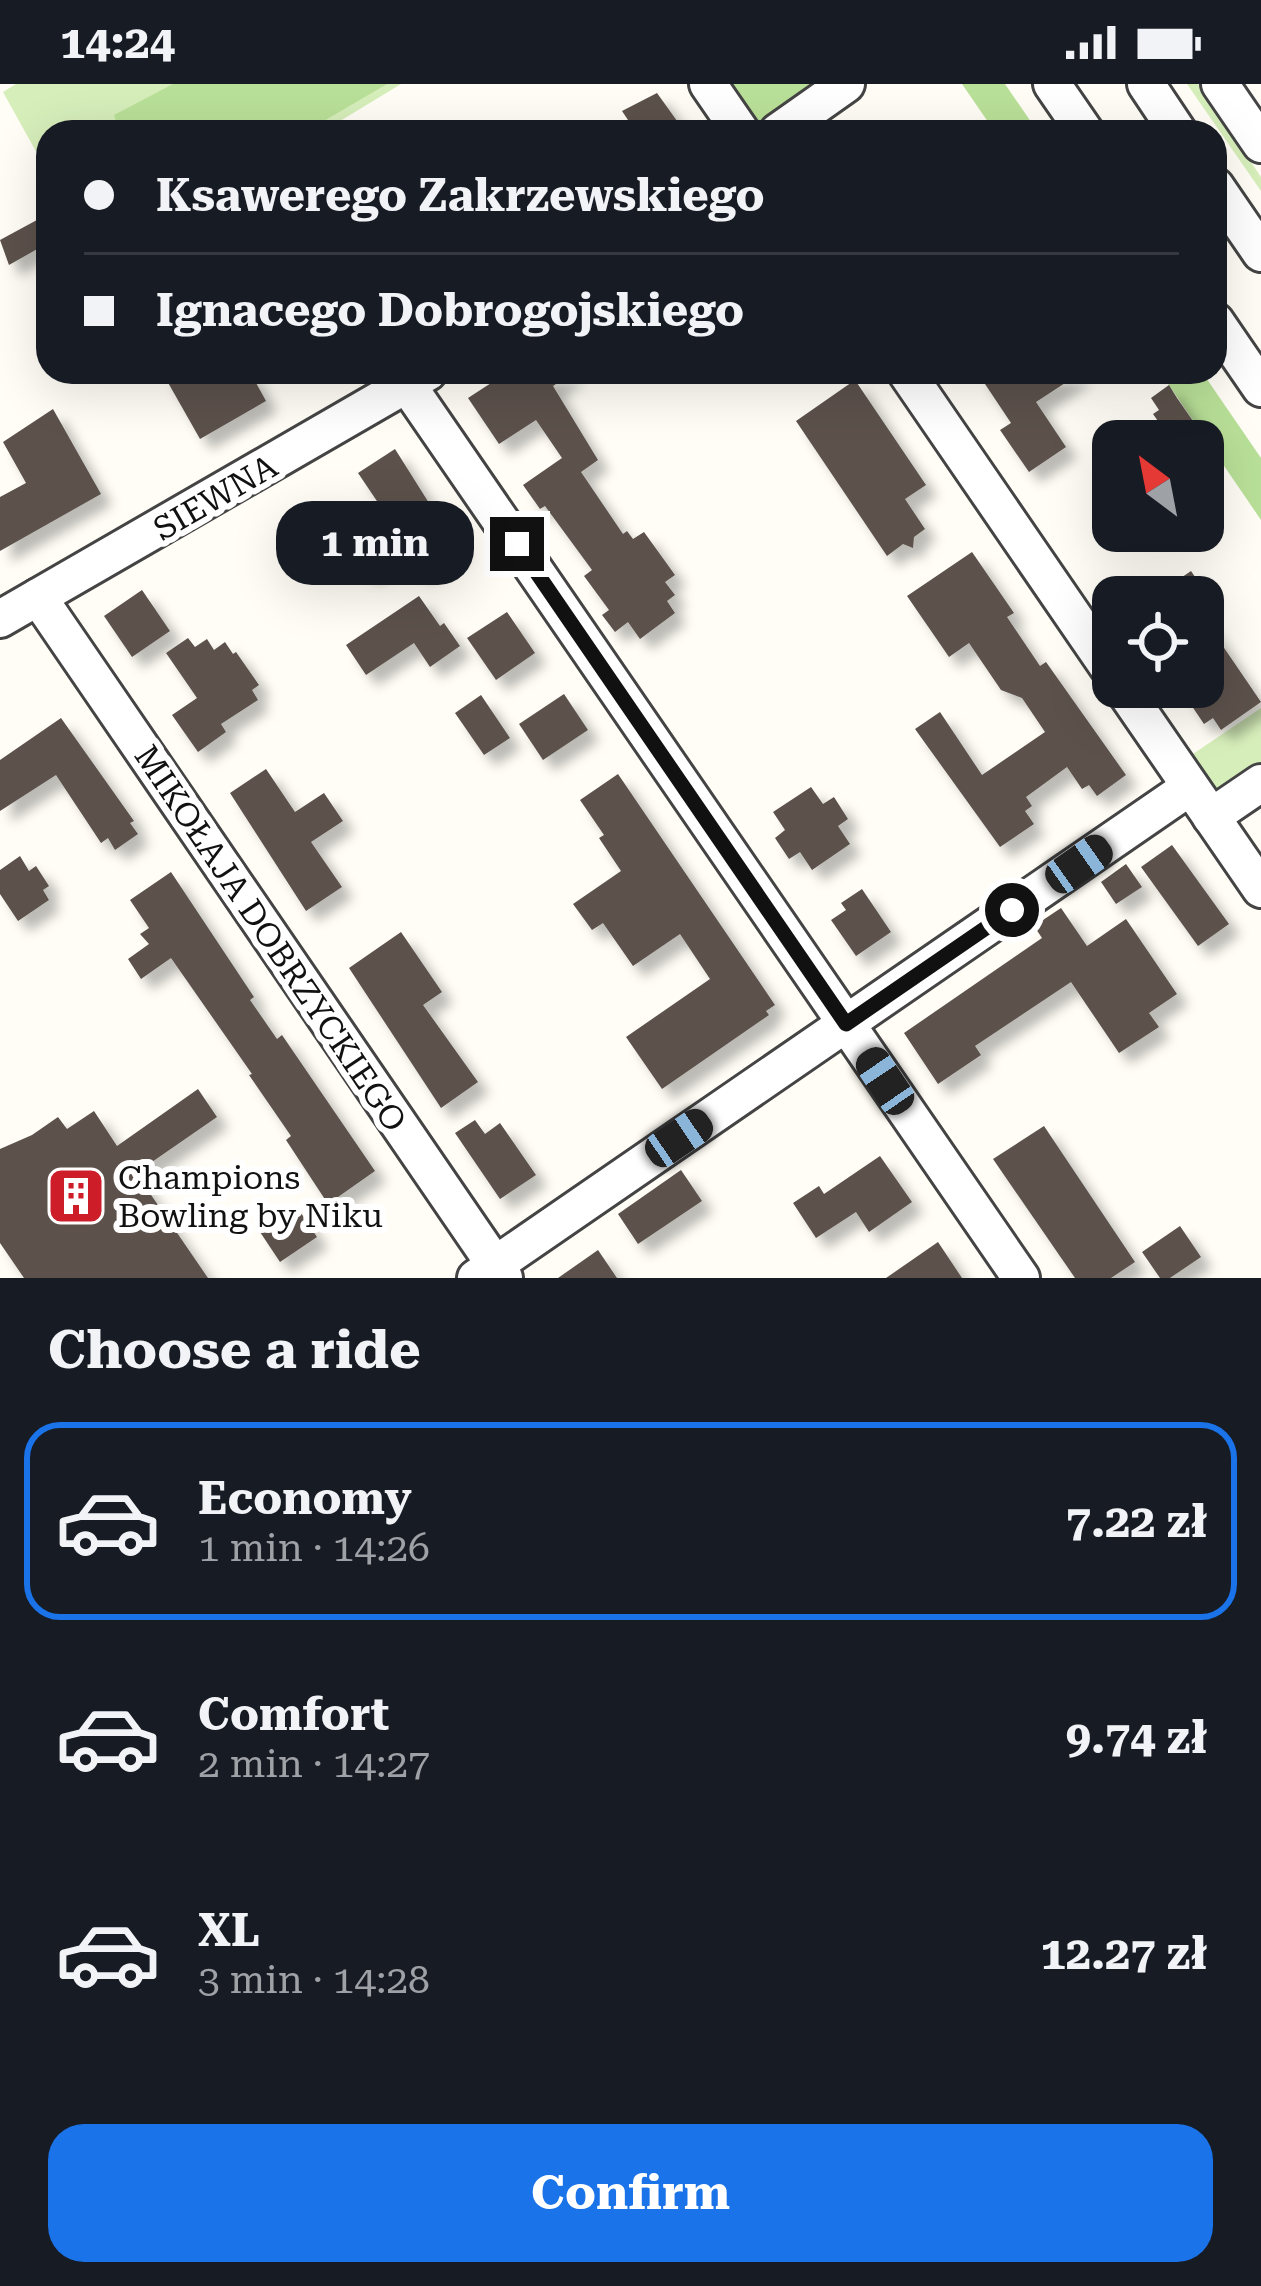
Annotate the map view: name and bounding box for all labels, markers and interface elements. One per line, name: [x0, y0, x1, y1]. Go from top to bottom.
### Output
text: 14:24: [60, 16, 175, 69]
text: Ksawerego Zakrzewskiego: [156, 169, 765, 222]
text: Ignacego Dobrogojskiego: [156, 284, 744, 337]
north arrow: [1092, 420, 1224, 552]
map controls: [1092, 420, 1224, 708]
street label: SIEWNA: [146, 446, 284, 548]
callout: 1 min: [277, 502, 475, 586]
route end: [490, 517, 544, 571]
text: 1 min: [321, 520, 429, 566]
button: locate: [1092, 576, 1224, 708]
street label: MIKOŁAJA DOBRZYCKIEGO: [127, 738, 415, 1139]
car: [1039, 829, 1119, 899]
route start: [985, 883, 1039, 937]
car: [850, 1041, 920, 1121]
car: [639, 1103, 719, 1173]
place label: Champions Bowling by Niku: [118, 1158, 383, 1235]
building icon: Champions Bowling by Niku: [45, 1165, 107, 1227]
text: Choose a ride: [48, 1318, 421, 1381]
icon: car: [54, 1467, 162, 1575]
text: Economy: [198, 1472, 412, 1525]
text: 7.22 zł: [1066, 1495, 1207, 1548]
text: 1 min · 14:26: [198, 1525, 430, 1571]
icon: car: [54, 1683, 162, 1791]
text: Comfort: [198, 1688, 389, 1741]
text: 9.74 zł: [1066, 1711, 1207, 1764]
text: 2 min · 14:27: [198, 1741, 430, 1787]
icon: car: [54, 1899, 162, 2007]
text: XL: [198, 1904, 260, 1957]
text: 12.27 zł: [1041, 1927, 1207, 1980]
text: 3 min · 14:28: [198, 1957, 430, 2003]
button: Confirm: [48, 2124, 1213, 2262]

